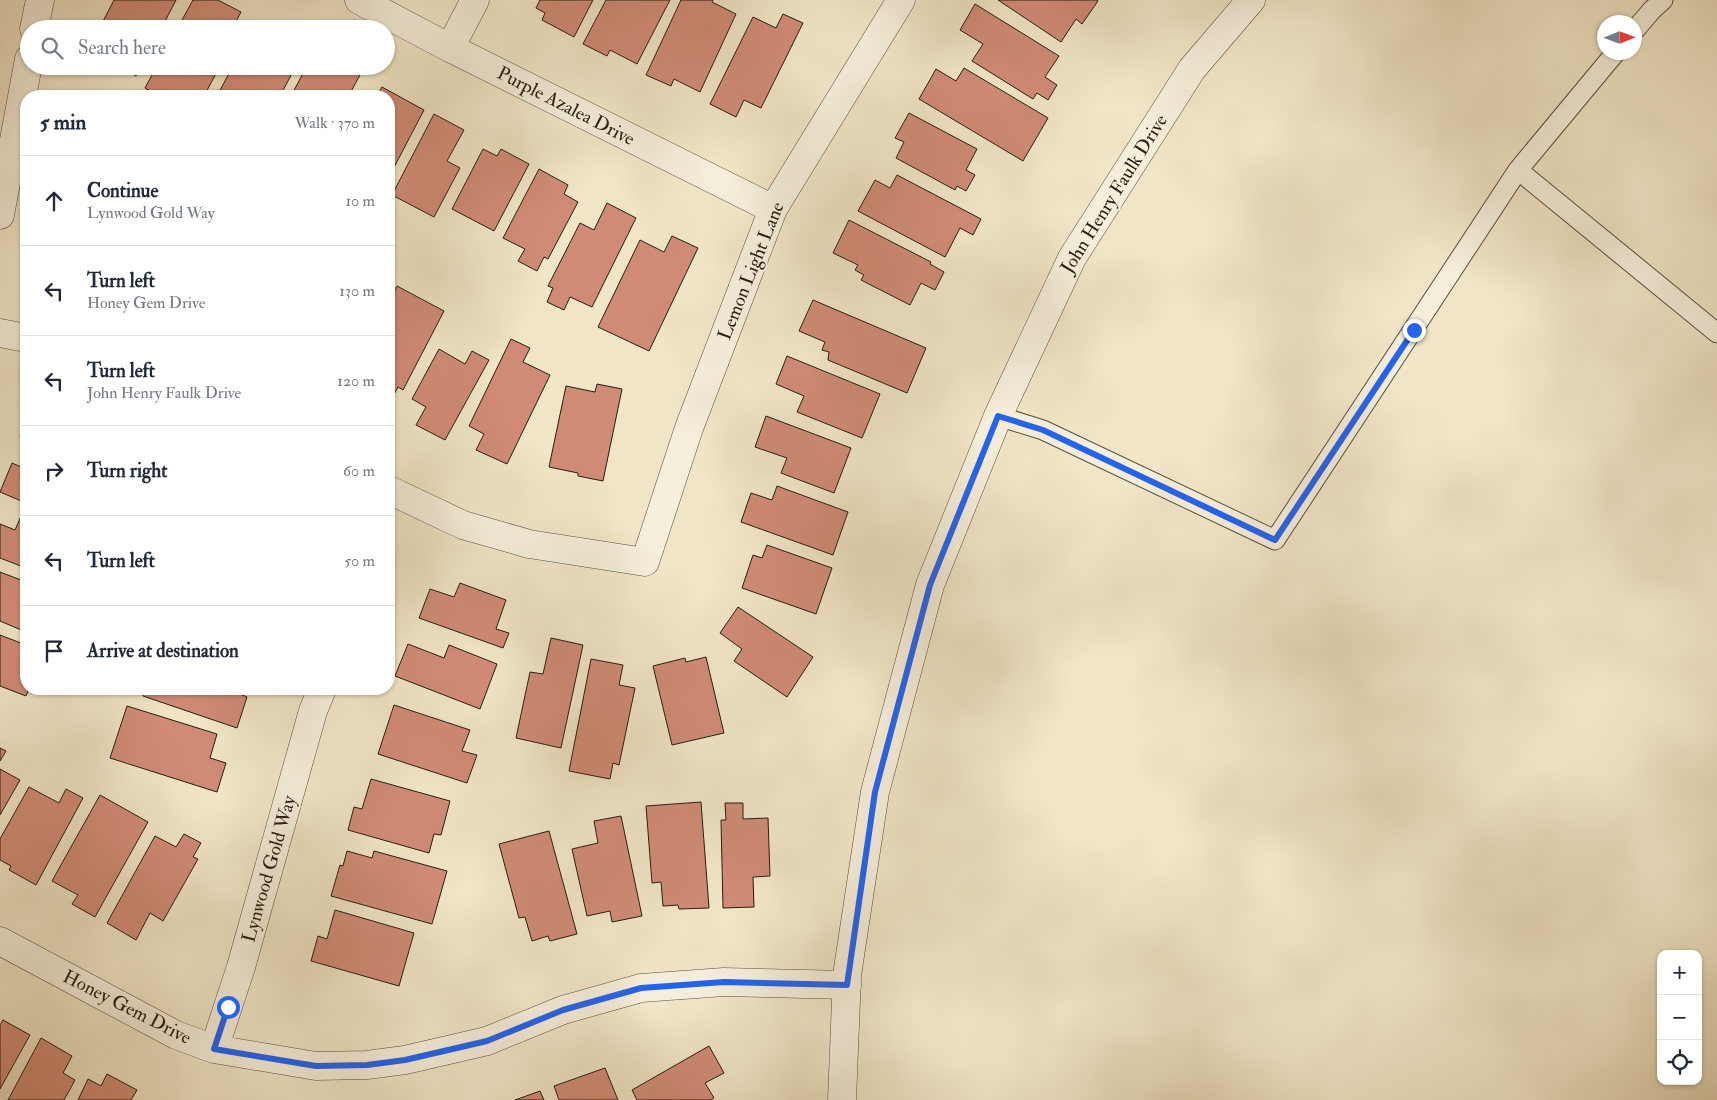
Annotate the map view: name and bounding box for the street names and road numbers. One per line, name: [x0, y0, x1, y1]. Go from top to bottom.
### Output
street label: Purple Azalea Drive: [493, 61, 639, 152]
street label: John Henry Faulk Drive: [1055, 110, 1173, 279]
street label: Lemon Light Lane: [712, 198, 790, 344]
street label: Lynwood Gold Way: [237, 792, 302, 945]
street label: Honey Gem Drive: [59, 964, 195, 1050]

